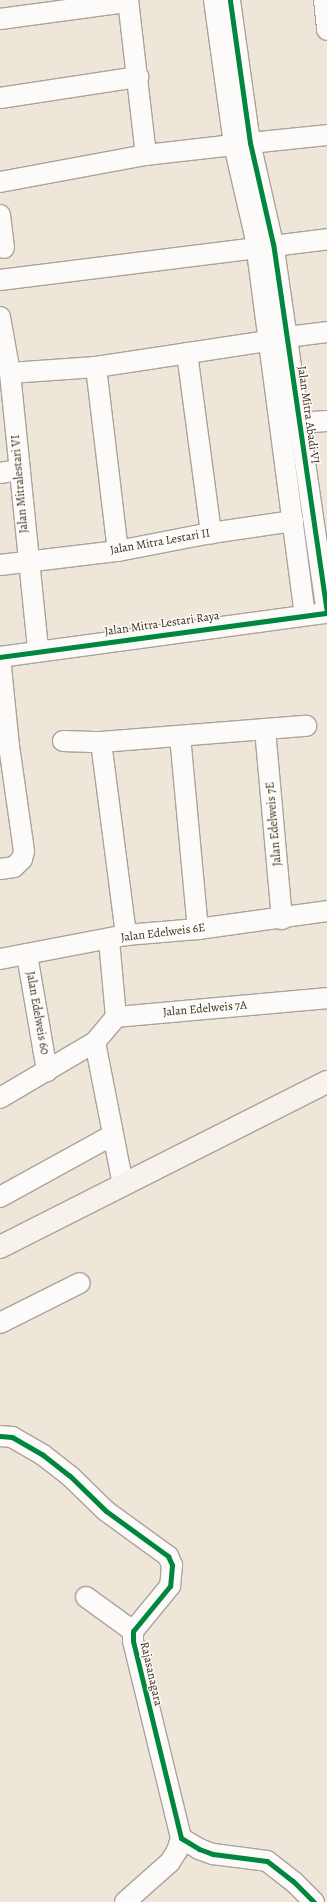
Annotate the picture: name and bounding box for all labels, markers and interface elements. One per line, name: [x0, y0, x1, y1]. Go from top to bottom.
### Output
street label: Jalan Mitra Abadi VI: [294, 365, 322, 465]
street label: Jalan Mitralestari VI: [9, 434, 31, 534]
street label: Jalan Mitra Lestari II: [109, 526, 211, 558]
street label: Jalan Mitra Lestari Raya: [104, 609, 220, 639]
street label: Jalan Edelweis 7E: [263, 781, 285, 867]
street label: Jalan Edelweis 6E: [120, 921, 206, 945]
street label: Jalan Edelweis 60: [23, 970, 51, 1056]
street label: Jalan Edelweis 7A: [162, 998, 248, 1020]
street label: Rajasanagara: [137, 1641, 165, 1707]

